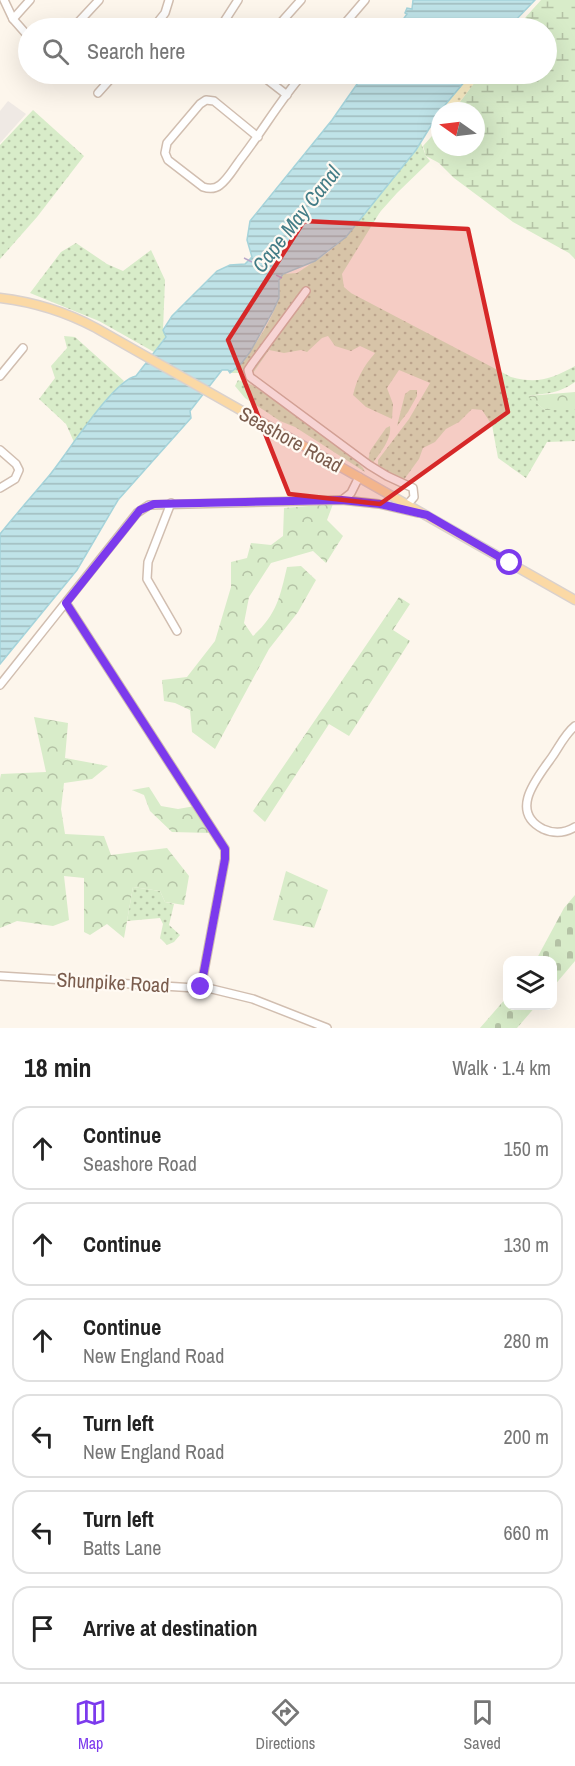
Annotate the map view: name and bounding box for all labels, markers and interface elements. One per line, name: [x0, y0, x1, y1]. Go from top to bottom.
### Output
search box: [18, 18, 557, 84]
icon: search: [39, 35, 72, 68]
text: Search here: [87, 36, 185, 66]
north arrow: [431, 102, 485, 156]
water label: Cape May Canal: [245, 159, 348, 278]
street label: Seashore Road: [235, 400, 347, 478]
route start: [496, 549, 522, 575]
map controls: [503, 956, 557, 1010]
button: layers: [503, 956, 557, 1010]
street label: Shunpike Road: [56, 966, 170, 998]
route end: [187, 973, 213, 999]
text: 18 min: [24, 1050, 92, 1085]
text: Walk · 1.4 km: [452, 1054, 551, 1081]
text: Continue: [83, 1120, 161, 1150]
icon: ahead: [26, 1132, 59, 1165]
text: 150 m: [503, 1135, 549, 1162]
text: Seashore Road: [83, 1150, 197, 1177]
icon: ahead: [26, 1228, 59, 1261]
text: Continue: [83, 1229, 161, 1259]
text: 130 m: [503, 1231, 549, 1258]
text: Continue: [83, 1312, 161, 1342]
icon: ahead: [26, 1324, 59, 1357]
text: 280 m: [503, 1327, 549, 1354]
text: New England Road: [83, 1342, 224, 1369]
text: Turn left: [83, 1408, 154, 1438]
icon: left: [26, 1420, 59, 1453]
text: 200 m: [503, 1423, 549, 1450]
text: New England Road: [83, 1438, 224, 1465]
text: Turn left: [83, 1504, 154, 1534]
icon: left: [26, 1516, 59, 1549]
text: 660 m: [503, 1519, 549, 1546]
text: Batts Lane: [83, 1534, 161, 1561]
icon: arrive: [26, 1612, 59, 1645]
text: Arrive at destination: [83, 1613, 257, 1643]
tab: Map: [74, 1696, 107, 1754]
tab: Directions: [255, 1696, 315, 1754]
tab: Saved: [464, 1696, 501, 1754]

